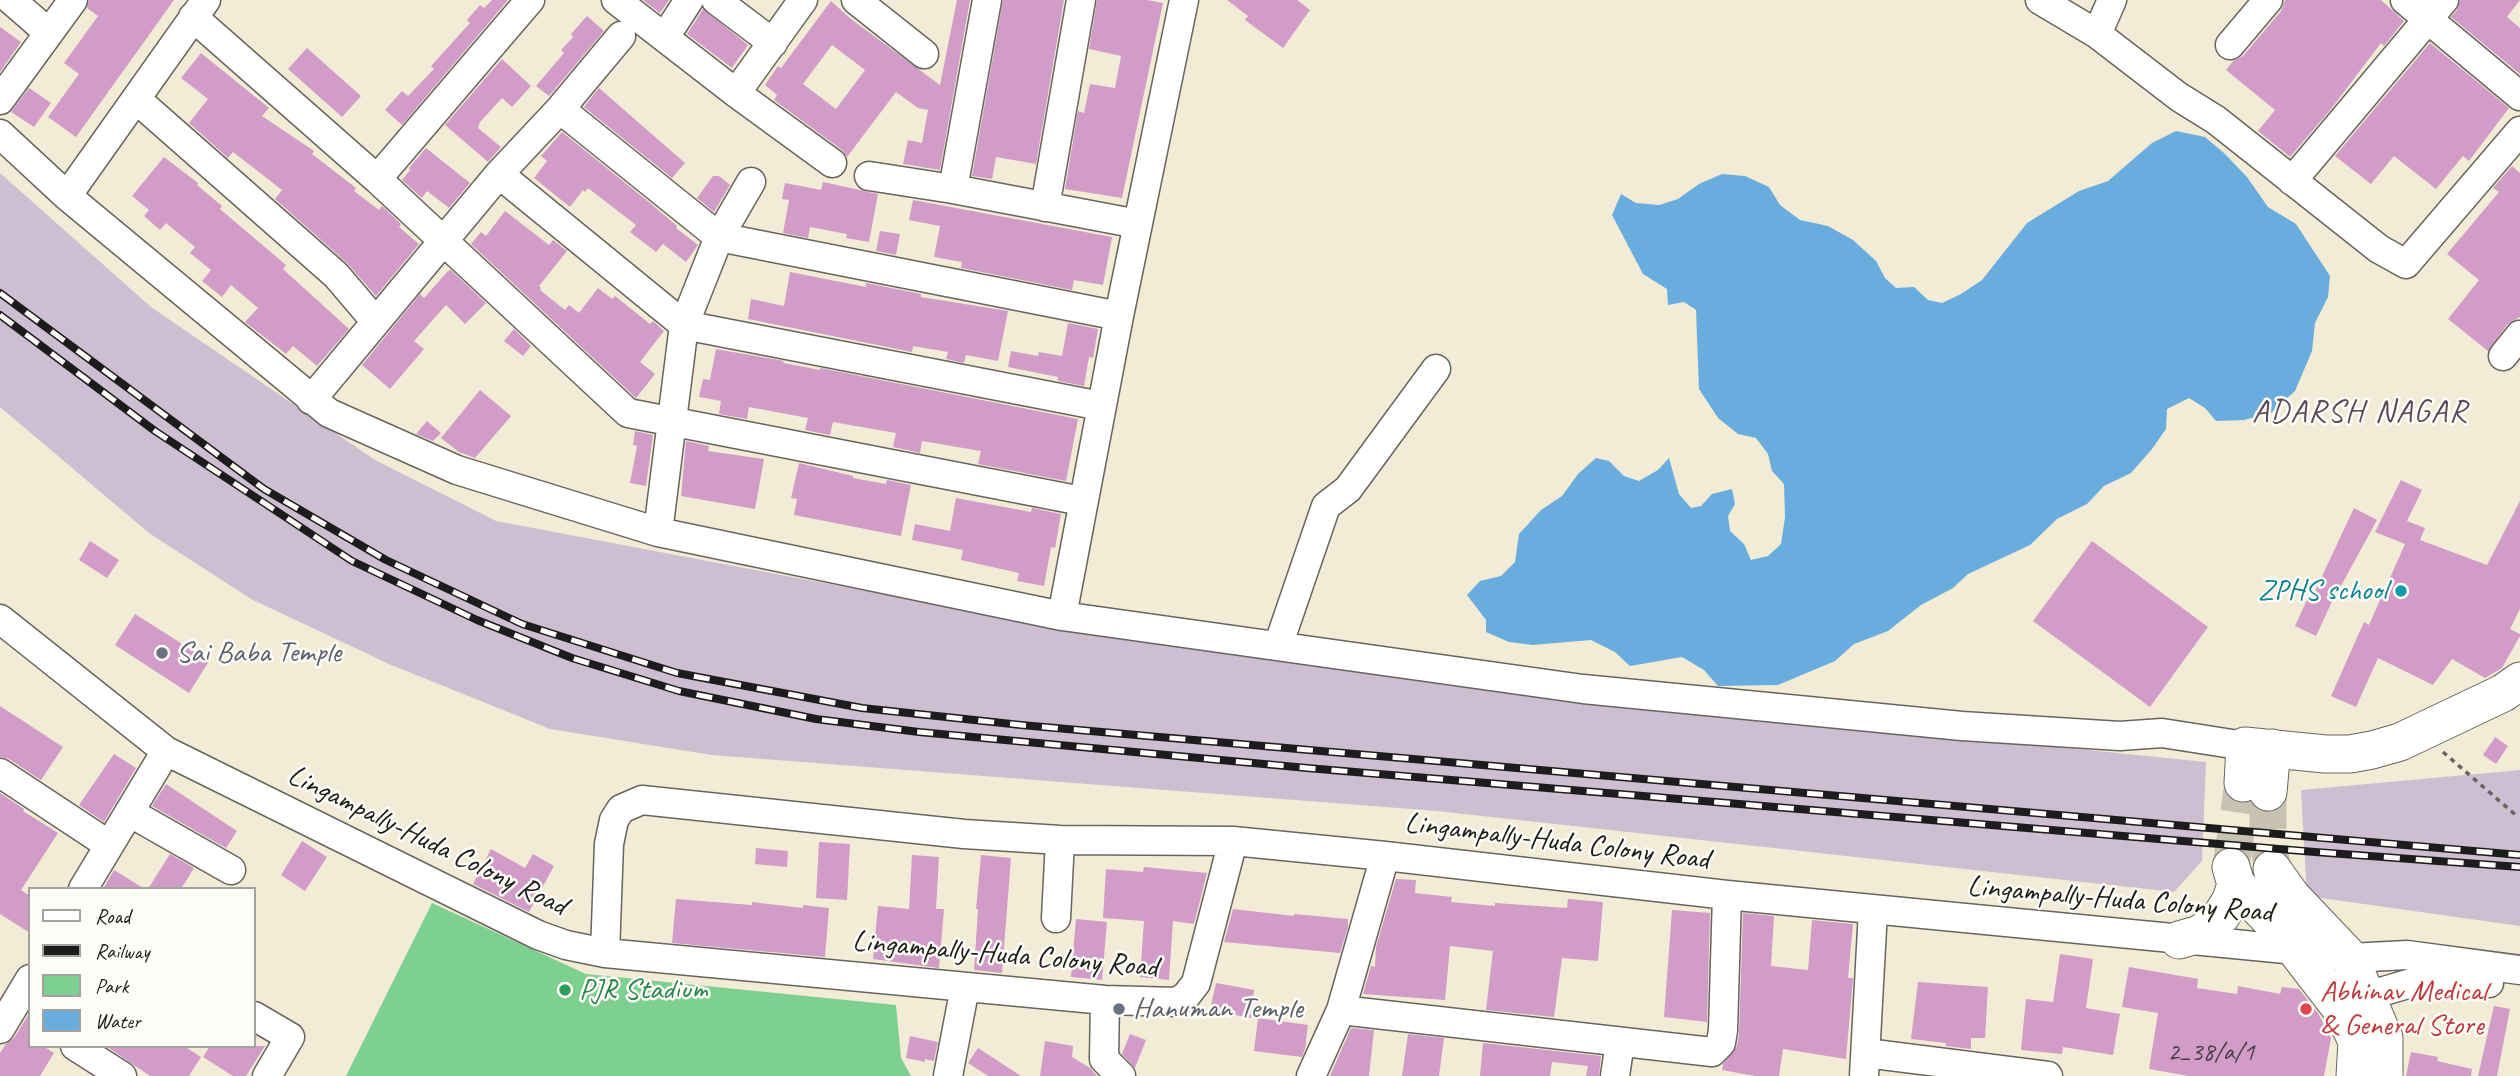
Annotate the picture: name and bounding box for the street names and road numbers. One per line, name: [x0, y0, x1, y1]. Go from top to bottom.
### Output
street label: Lingampally-Huda Colony Road: [282, 758, 572, 924]
street label: Lingampally-Huda Colony Road: [1403, 805, 1711, 879]
street label: Lingampally-Huda Colony Road: [1966, 869, 2274, 931]
street label: Lingampally-Huda Colony Road: [851, 924, 1159, 986]

